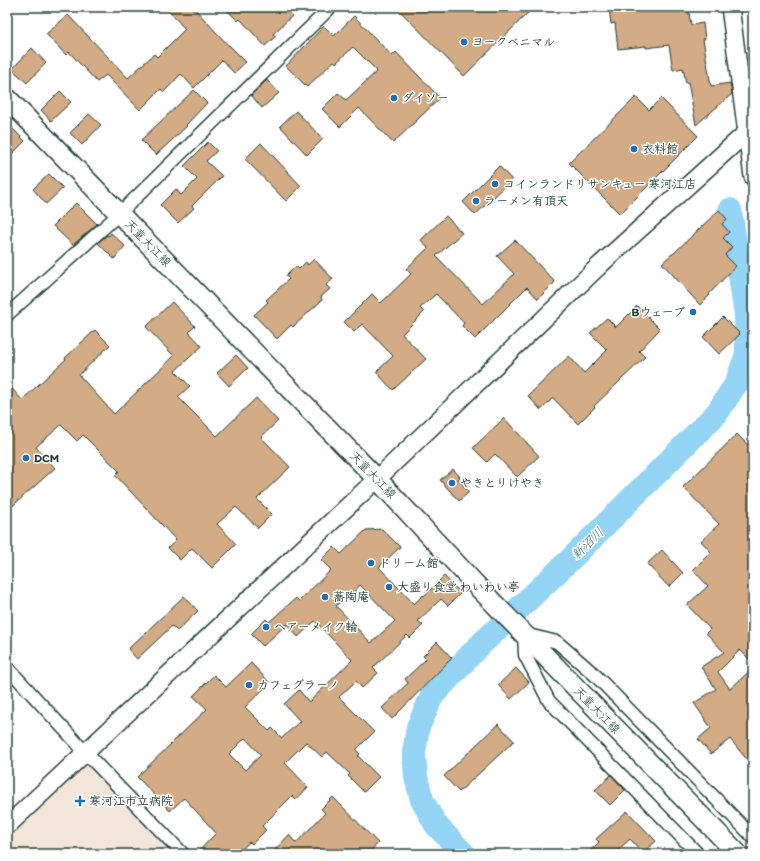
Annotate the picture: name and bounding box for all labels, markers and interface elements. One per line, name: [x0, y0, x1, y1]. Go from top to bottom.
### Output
place label: ヨークベニマル: [472, 35, 555, 49]
marker: ヨークベニマル: [459, 37, 469, 47]
place label: ダイソー: [402, 91, 449, 105]
marker: ダイソー: [389, 93, 399, 103]
place label: 衣料館: [642, 142, 678, 156]
marker: 衣料館: [629, 144, 639, 154]
place label: コインランドリサンキュー 寒河江店: [503, 177, 696, 191]
marker: コインランドリサンキュー 寒河江店: [490, 179, 500, 189]
place label: ラーメン有頂天: [484, 194, 568, 208]
marker: ラーメン有頂天: [471, 196, 481, 206]
street label: 天童大江線: [122, 217, 174, 269]
place label: Bウェーブ: [631, 305, 685, 319]
marker: Bウェーブ: [688, 307, 698, 317]
street label: 天童大江線: [347, 449, 399, 501]
place label: DCM: [34, 451, 59, 465]
marker: DCM: [21, 453, 31, 463]
place label: やきとりけやき: [460, 476, 544, 490]
marker: やきとりけやき: [447, 478, 457, 488]
water label: 新沼川: [568, 524, 606, 562]
place label: ドリーム館: [379, 556, 439, 570]
marker: ドリーム館: [366, 558, 376, 568]
place label: 大盛り食堂 わいわい亭: [397, 580, 520, 594]
marker: 大盛り食堂 わいわい亭: [384, 582, 394, 592]
place label: 蕎陶庵: [333, 590, 369, 604]
marker: 蕎陶庵: [320, 592, 330, 602]
place label: ヘアーメイク輪: [274, 620, 357, 634]
marker: ヘアーメイク輪: [261, 622, 271, 632]
place label: カフェグラーノ: [257, 678, 339, 692]
marker: カフェグラーノ: [244, 680, 254, 690]
street label: 天童大江線: [571, 684, 623, 736]
place label: 寒河江市立病院: [89, 794, 173, 808]
marker: 寒河江市立病院: [74, 795, 86, 807]

